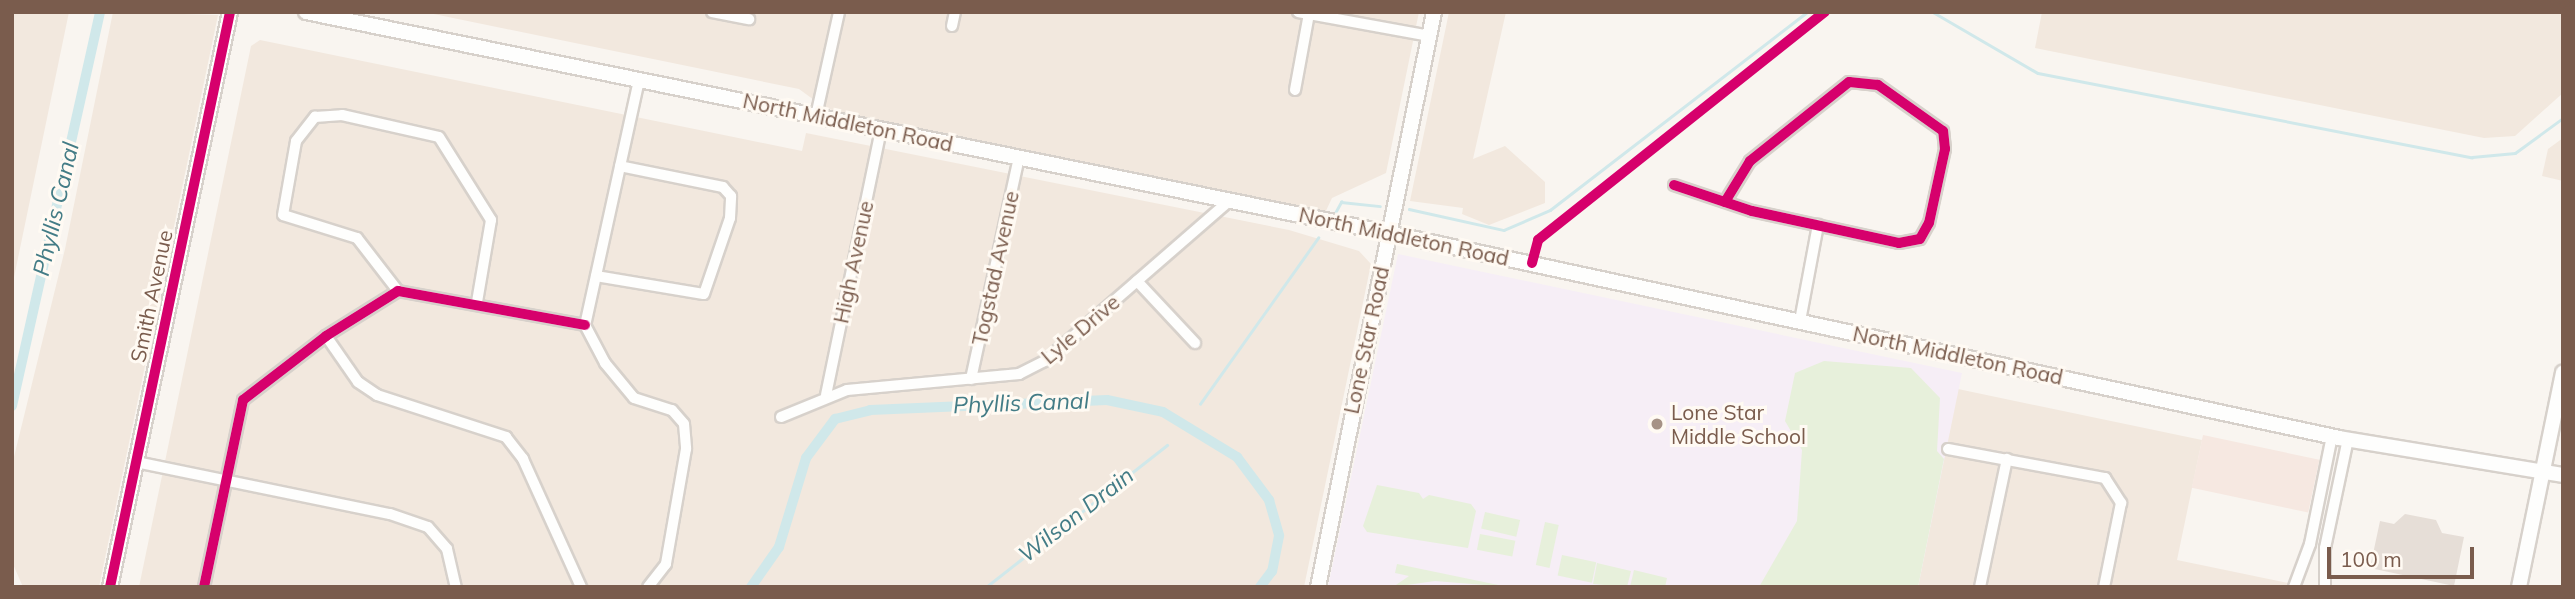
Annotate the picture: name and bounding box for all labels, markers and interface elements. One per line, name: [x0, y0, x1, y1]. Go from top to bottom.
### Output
street label: North Middleton Road: [741, 87, 955, 157]
water label: Phyllis Canal: [27, 139, 85, 279]
street label: Togstad Avenue: [966, 188, 1024, 348]
street label: High Avenue: [828, 198, 878, 326]
street label: North Middleton Road: [1297, 201, 1511, 271]
street label: Smith Avenue: [125, 227, 177, 365]
street label: Lone Star Road: [1338, 264, 1394, 416]
street label: Lyle Drive: [1036, 289, 1124, 369]
street label: North Middleton Road: [1851, 320, 2065, 390]
water label: Phyllis Canal: [952, 387, 1090, 419]
place label: Lone Star Middle School: [1671, 399, 1806, 449]
marker: Lone Star Middle School: [1649, 416, 1665, 432]
water label: Wilson Drain: [1013, 461, 1139, 569]
scale bar: [2330, 532, 2477, 576]
text: 100 m: [2340, 546, 2402, 572]

